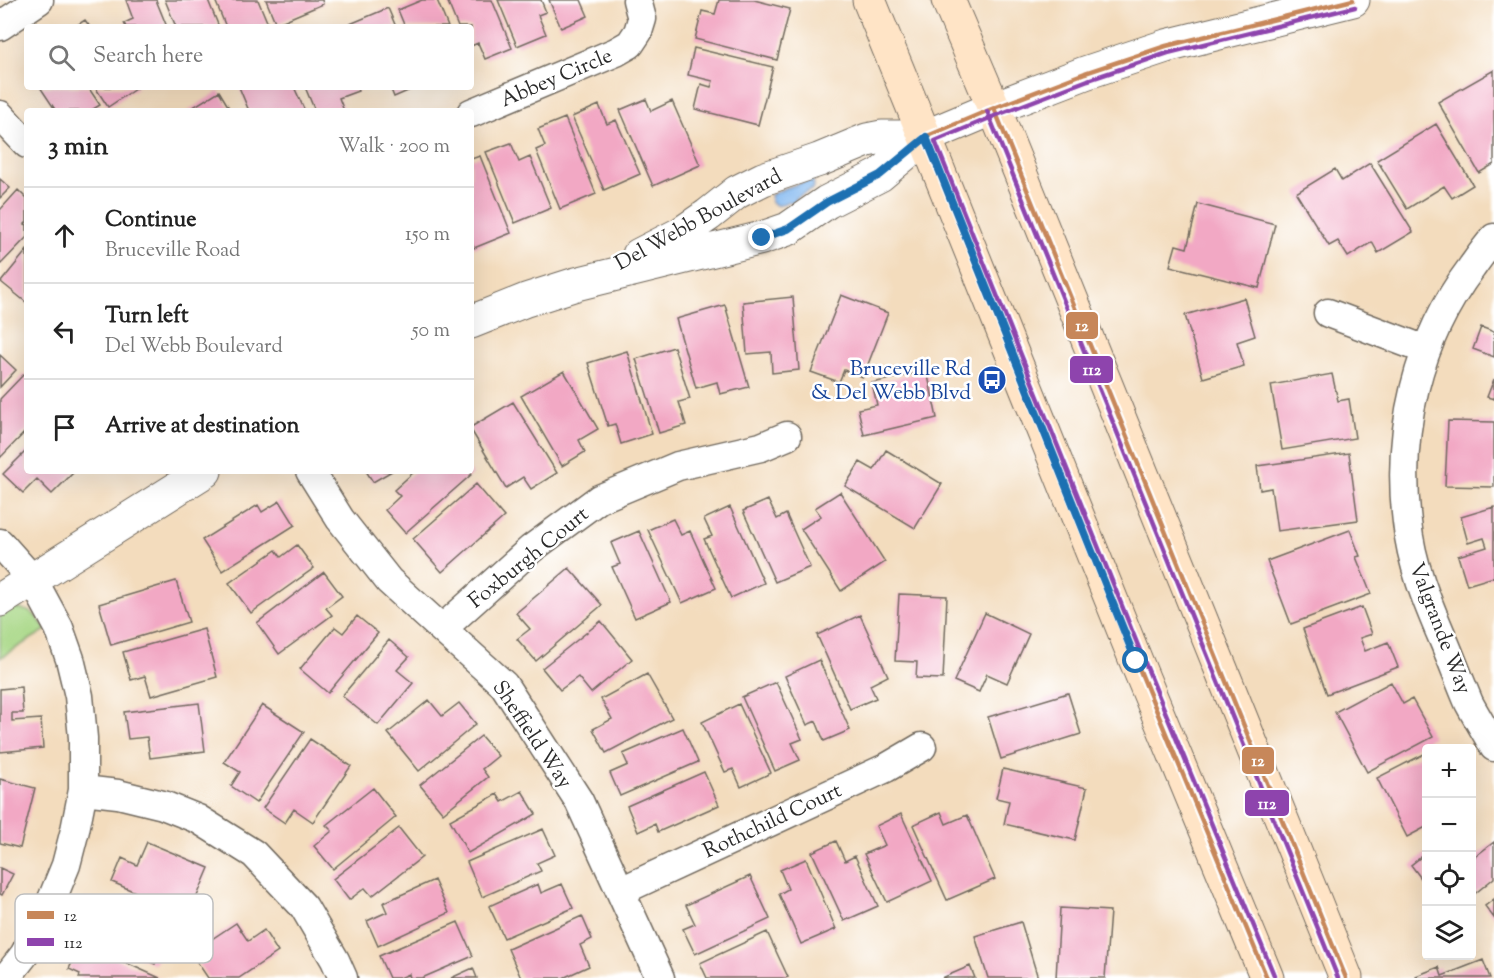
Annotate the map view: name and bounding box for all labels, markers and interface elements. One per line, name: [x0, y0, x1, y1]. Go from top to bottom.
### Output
search box: [24, 24, 474, 90]
icon: search: [45, 41, 78, 74]
text: Search here: [93, 41, 203, 73]
street label: Abbey Circle: [496, 42, 618, 116]
text: 3 min: [48, 129, 108, 166]
text: Walk · 200 m: [338, 133, 450, 162]
street label: Del Webb Boulevard: [610, 162, 788, 279]
text: Continue: [105, 205, 196, 237]
icon: ahead: [48, 219, 81, 252]
text: 150 m: [405, 221, 450, 250]
route end: [748, 224, 774, 250]
text: Bruceville Road: [105, 237, 240, 266]
text: Turn left: [105, 301, 188, 333]
line badge: 12: [1065, 311, 1099, 340]
icon: left: [48, 315, 81, 348]
text: 12: [1076, 316, 1089, 339]
text: 50 m: [412, 317, 450, 346]
text: Del Webb Boulevard: [105, 333, 283, 362]
place label: Bruceville Rd & Del Webb Blvd: [811, 355, 971, 409]
line badge: 112: [1069, 355, 1114, 384]
text: 112: [1083, 360, 1102, 383]
bus stop icon: Bruceville Rd & Del Webb Blvd: [976, 364, 1008, 396]
icon: arrive: [48, 411, 81, 444]
text: Arrive at destination: [105, 411, 300, 443]
street label: Foxburgh Court: [463, 501, 596, 617]
street label: Valgrande Way: [1400, 559, 1478, 699]
route start: [1122, 647, 1148, 673]
street label: Sheffield Way: [484, 675, 579, 796]
map controls: [1422, 744, 1476, 960]
button: +: [1422, 744, 1476, 798]
line badge: 12: [1241, 746, 1275, 775]
text: 12: [1252, 751, 1265, 774]
street label: Rothchild Court: [699, 777, 847, 867]
line badge: 112: [1244, 789, 1290, 817]
text: 112: [1258, 794, 1277, 817]
button: −: [1422, 798, 1476, 852]
button: locate: [1422, 852, 1476, 906]
legend: [15, 894, 213, 963]
text: 12: [64, 906, 77, 929]
button: layers: [1422, 906, 1476, 960]
text: 112: [64, 933, 83, 956]

